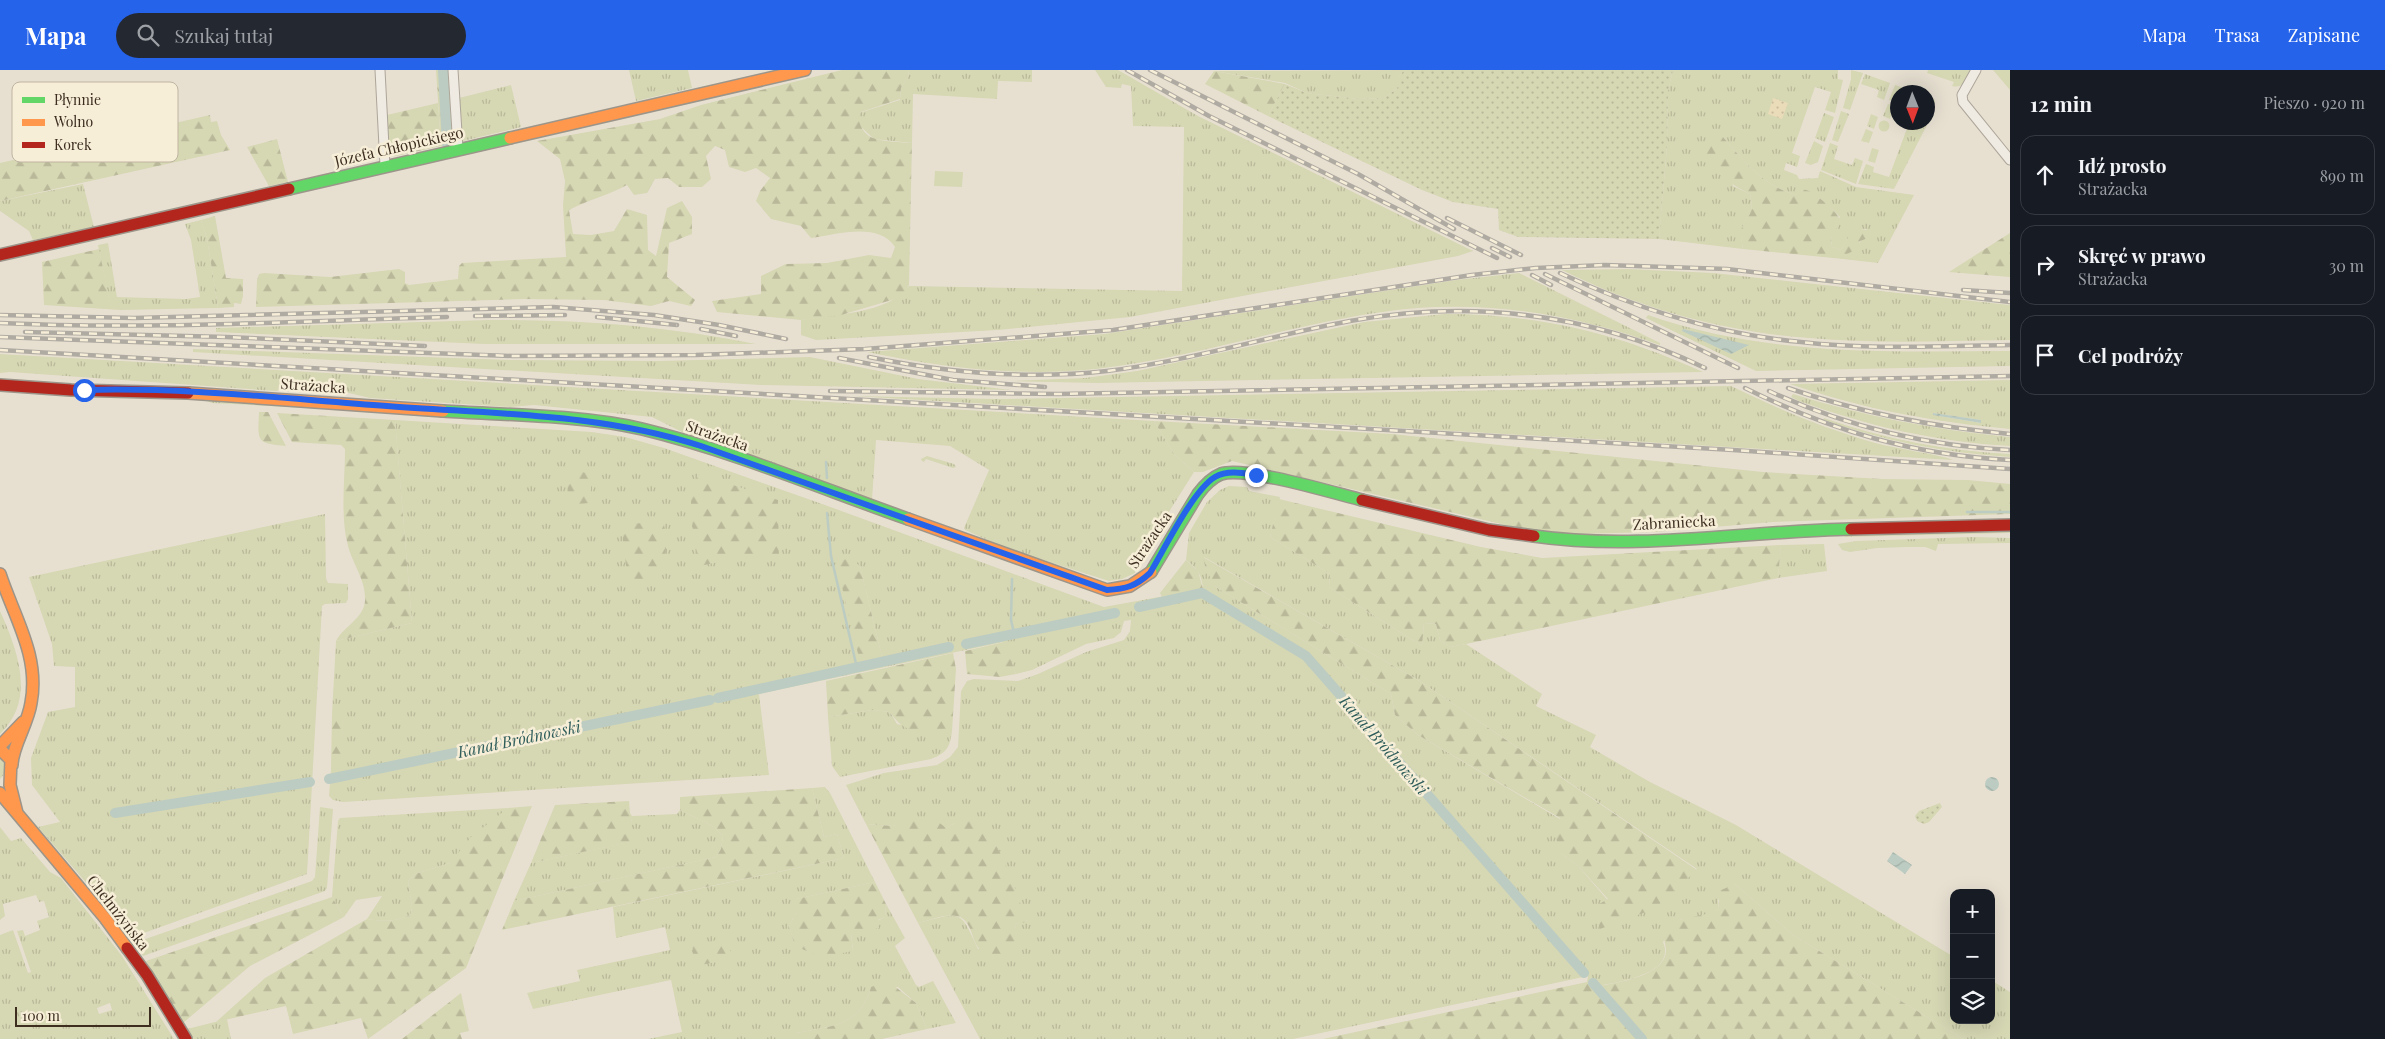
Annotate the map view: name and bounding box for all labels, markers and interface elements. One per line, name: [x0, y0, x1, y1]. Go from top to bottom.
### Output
search box: [116, 13, 466, 58]
text: Mapa: [25, 19, 86, 51]
icon: search: [134, 21, 162, 49]
text: Szukaj tutaj: [174, 22, 273, 48]
text: Mapa: [2143, 23, 2187, 47]
text: Trasa: [2215, 23, 2260, 47]
text: Zapisane: [2288, 23, 2360, 47]
legend: [12, 82, 178, 162]
north arrow: [1890, 85, 1935, 130]
text: 12 min: [2030, 89, 2092, 117]
text: Płynnie: [54, 90, 101, 109]
text: Pieszo · 920 m: [2264, 92, 2365, 113]
text: Wolno: [53, 112, 94, 131]
street label: Józefa Chłopickiego: [331, 121, 465, 171]
text: Korek: [54, 135, 92, 154]
text: Idź prosto: [2078, 152, 2166, 178]
icon: ahead: [2031, 161, 2059, 189]
text: 890 m: [2320, 165, 2364, 186]
text: Strażacka: [2078, 178, 2147, 199]
text: Skręć w prawo: [2078, 242, 2206, 268]
icon: right: [2031, 251, 2059, 279]
text: 30 m: [2329, 255, 2364, 276]
text: Strażacka: [2078, 268, 2147, 289]
icon: arrive: [2031, 341, 2059, 369]
text: Cel podróży: [2078, 342, 2183, 368]
street label: Strażacka: [280, 373, 347, 397]
route start: [73, 379, 96, 402]
street label: Strażacka: [683, 415, 752, 455]
route end: [1245, 464, 1268, 487]
street label: Strażacka: [1123, 506, 1176, 572]
street label: Zabraniecka: [1632, 510, 1716, 534]
water label: Kanał Bródnowski: [1335, 690, 1434, 800]
water label: Kanał Bródnowski: [455, 715, 583, 762]
street label: Chełmżyńska: [83, 871, 155, 955]
map controls: [1950, 889, 1995, 1024]
button: +: [1950, 889, 1995, 934]
button: −: [1950, 934, 1995, 979]
button: layers: [1950, 979, 1995, 1024]
scale bar: [15, 1004, 151, 1027]
text: 100 m: [22, 1006, 60, 1025]

